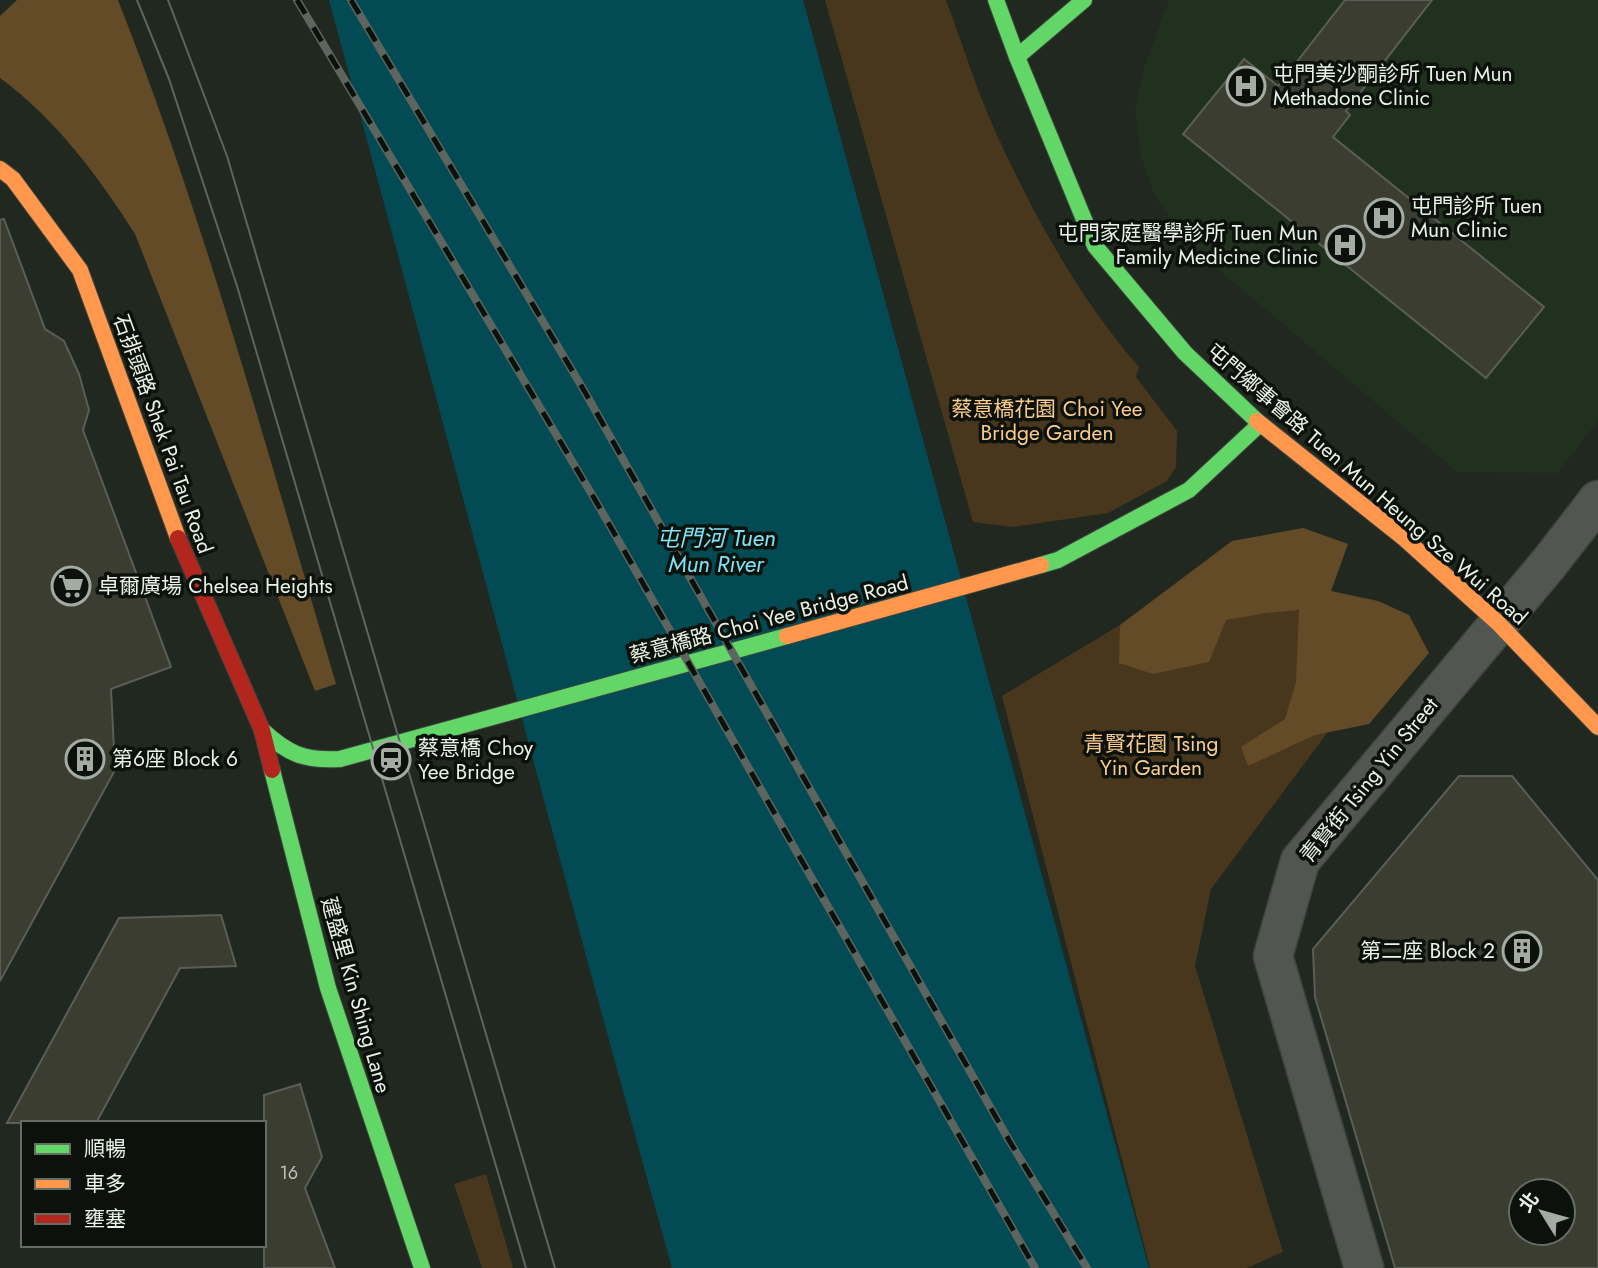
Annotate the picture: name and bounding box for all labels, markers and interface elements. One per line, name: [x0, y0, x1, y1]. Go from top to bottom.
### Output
place label: 屯門美沙酮診所 Tuen Mun Methadone Clinic: [1273, 59, 1513, 113]
hospital icon: 屯門美沙酮診所 Tuen Mun Methadone Clinic: [1225, 65, 1267, 107]
place label: 屯門診所 Tuen Mun Clinic: [1411, 191, 1542, 245]
hospital icon: 屯門診所 Tuen Mun Clinic: [1363, 197, 1405, 239]
place label: 屯門家庭醫學診所 Tuen Mun Family Medicine Clinic: [1057, 218, 1318, 272]
hospital icon: 屯門家庭醫學診所 Tuen Mun Family Medicine Clinic: [1324, 224, 1366, 266]
street label: 石排頭路 Shek Pai Tau Road: [106, 310, 220, 558]
street label: 屯門鄉事會路 Tuen Mun Heung Sze Wui Road: [1200, 336, 1534, 632]
park label: 蔡意橋花園 Choi Yee Bridge Garden: [951, 394, 1143, 448]
water label: 屯門河 Tuen Mun River: [656, 521, 776, 581]
supermarket icon: 卓爾廣場 Chelsea Heights: [50, 565, 92, 607]
street label: 蔡意橋路 Choi Yee Bridge Road: [626, 567, 912, 671]
place label: 卓爾廣場 Chelsea Heights: [98, 571, 333, 601]
street label: 青賢街 Tsing Yin Street: [1293, 691, 1445, 869]
park label: 青賢花園 Tsing Yin Garden: [1084, 729, 1218, 783]
place label: 蔡意橋 Choy Yee Bridge: [418, 733, 534, 787]
building icon: 第6座 Block 6: [64, 738, 106, 780]
station icon: 蔡意橋 Choy Yee Bridge: [370, 739, 412, 781]
place label: 第6座 Block 6: [112, 744, 238, 774]
street label: 建盛里 Kin Shing Lane: [314, 893, 398, 1097]
building icon: 第二座 Block 2: [1501, 930, 1543, 972]
place label: 第二座 Block 2: [1360, 936, 1495, 966]
legend: [21, 1121, 266, 1247]
text: 順暢: [84, 1134, 126, 1164]
house number: 16: [280, 1160, 298, 1186]
text: 車多: [84, 1169, 126, 1199]
north arrow: [1507, 1177, 1577, 1247]
text: 北: [1512, 1186, 1545, 1218]
text: 壅塞: [84, 1204, 126, 1234]

